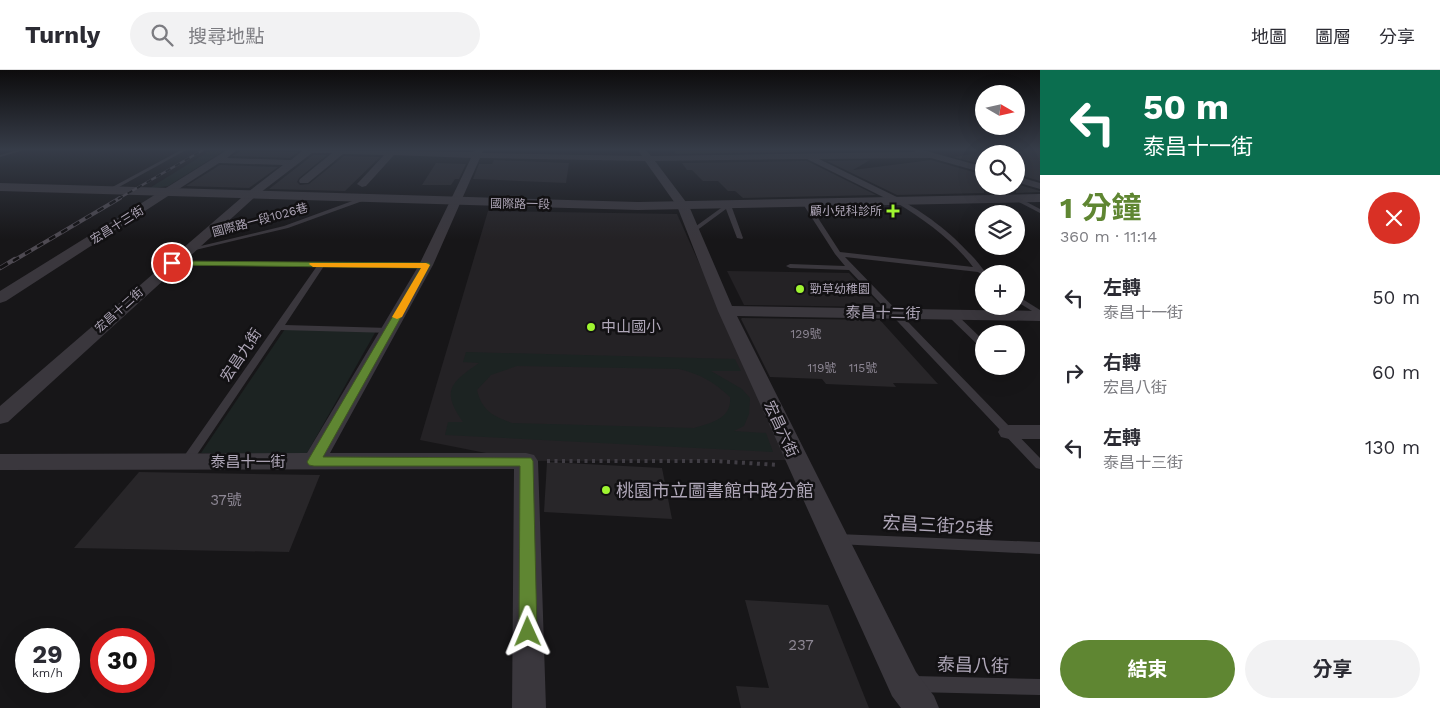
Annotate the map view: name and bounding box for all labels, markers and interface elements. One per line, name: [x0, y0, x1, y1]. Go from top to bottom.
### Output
search box: [130, 12, 480, 57]
text: Turnly: [25, 21, 100, 49]
icon: search: [148, 21, 176, 49]
text: 搜尋地點: [188, 25, 264, 48]
text: 地圖: [1251, 26, 1287, 47]
text: 圖層: [1315, 26, 1351, 47]
text: 分享: [1379, 26, 1415, 47]
north arrow: [975, 85, 1025, 135]
map controls: [975, 85, 1025, 375]
text: 50 m: [1143, 86, 1229, 128]
icon: left: [1060, 90, 1125, 155]
text: 泰昌十一街: [1143, 134, 1253, 159]
button: search: [975, 145, 1025, 195]
text: 1 分鐘: [1060, 190, 1142, 225]
button: close: [1368, 192, 1420, 244]
street label: 國際路一段: [490, 196, 550, 212]
street label: 國際路一段1026巷: [211, 200, 309, 240]
street label: 宏昌十三街: [88, 203, 146, 247]
place label: 顧小兒科診所: [810, 204, 882, 218]
marker: 顧小兒科診所: [886, 204, 900, 218]
button: layers: [975, 205, 1025, 255]
text: 360 m · 11:14: [1060, 227, 1157, 246]
pin: [151, 242, 193, 284]
icon: arrive: [158, 249, 186, 277]
button: +: [975, 265, 1025, 315]
text: 左轉: [1103, 276, 1141, 299]
place label: 勁草幼稚園: [810, 282, 870, 296]
marker: 勁草幼稚園: [794, 283, 806, 295]
icon: left: [1060, 284, 1088, 312]
street label: 宏昌十二街: [92, 285, 146, 335]
text: 50 m: [1373, 286, 1420, 309]
street label: 泰昌十二街: [845, 303, 921, 323]
text: 泰昌十一街: [1103, 303, 1183, 322]
place label: 中山國小: [601, 318, 661, 336]
marker: 中山國小: [585, 321, 597, 333]
street label: 宏昌九街: [217, 325, 265, 385]
button: −: [975, 325, 1025, 375]
house number: 129號: [790, 327, 822, 341]
text: 右轉: [1103, 351, 1141, 374]
icon: right: [1060, 359, 1088, 387]
house number: 119號: [808, 361, 836, 375]
house number: 115號: [849, 361, 877, 375]
text: 60 m: [1372, 361, 1420, 384]
text: 宏昌八街: [1103, 378, 1167, 397]
street label: 宏昌六街: [760, 398, 802, 460]
text: 左轉: [1103, 426, 1141, 449]
icon: left: [1060, 434, 1088, 462]
text: 130 m: [1365, 436, 1420, 459]
street label: 泰昌十一街: [210, 453, 286, 471]
text: 泰昌十三街: [1103, 453, 1183, 472]
place label: 桃園市立圖書館中路分館: [616, 480, 814, 501]
marker: 桃園市立圖書館中路分館: [600, 484, 612, 496]
house number: 37號: [210, 491, 242, 509]
street label: 宏昌三街25巷: [882, 512, 994, 538]
position arrow: [501, 605, 553, 657]
speed limit sign: 30: [90, 628, 155, 693]
house number: 237: [788, 636, 814, 654]
text: 29: [32, 640, 63, 669]
button: 結束: [1060, 640, 1235, 698]
button: 分享: [1245, 640, 1420, 698]
street label: 泰昌八街: [937, 653, 1009, 677]
text: km/h: [32, 666, 63, 680]

